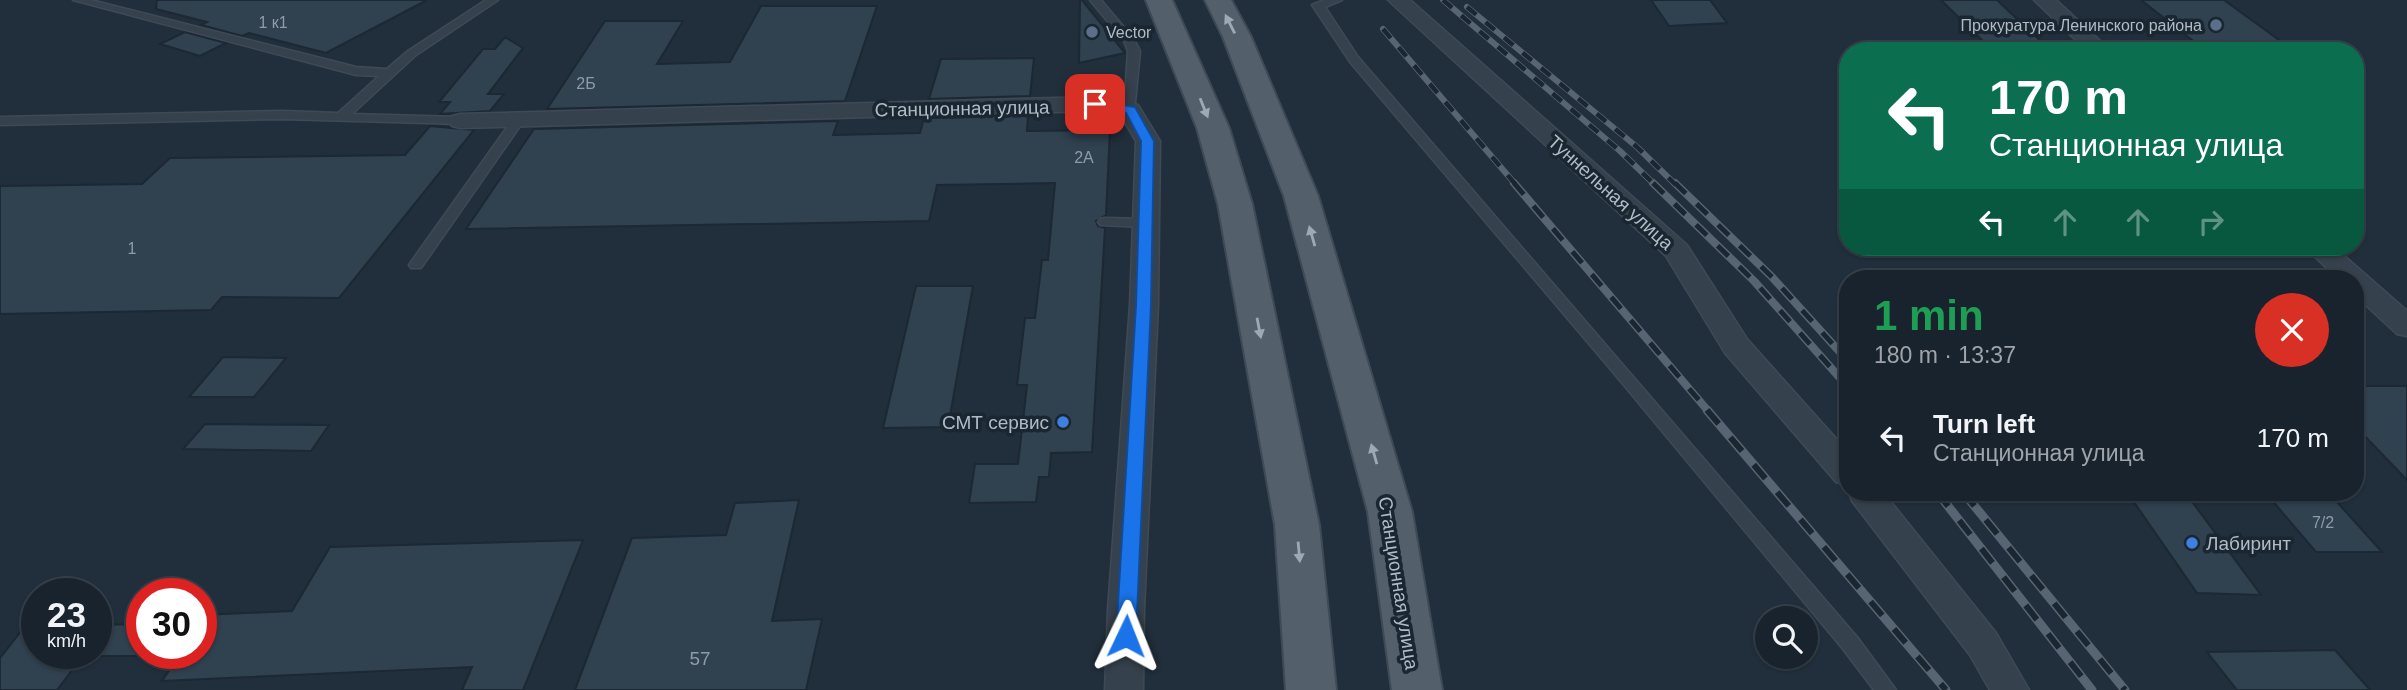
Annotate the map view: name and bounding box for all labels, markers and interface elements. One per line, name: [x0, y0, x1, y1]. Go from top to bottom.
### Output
one-way arrow: [1225, 13, 1237, 33]
house number: 1 к1: [258, 14, 288, 31]
place label: Прокуратура Ленинского района: [1960, 17, 2202, 34]
marker: Прокуратура Ленинского района: [2208, 17, 2224, 33]
marker: Vector: [1084, 24, 1100, 40]
place label: Vector: [1106, 24, 1152, 41]
icon: left: [1874, 70, 1965, 161]
text: 170 m: [1989, 70, 2128, 124]
pin: [1065, 74, 1125, 134]
house number: 2Б: [576, 75, 596, 92]
icon: arrive: [1076, 85, 1114, 123]
street label: Станционная улица: [874, 96, 1050, 121]
one-way arrow: [1199, 98, 1210, 119]
text: Станционная улица: [1989, 127, 2283, 163]
street label: Туннельная улица: [1544, 131, 1678, 254]
house number: 2А: [1074, 149, 1094, 166]
icon: left: [1973, 203, 2011, 241]
icon: ahead: [2046, 203, 2084, 241]
icon: ahead: [2119, 203, 2157, 241]
icon: right: [2192, 203, 2230, 241]
one-way arrow: [1306, 224, 1317, 246]
house number: 1: [128, 240, 137, 257]
text: 1 min: [1874, 292, 1984, 339]
button: close: [2255, 293, 2329, 367]
one-way arrow: [1254, 317, 1265, 339]
text: 180 m · 13:37: [1874, 342, 2016, 368]
text: Turn left: [1933, 409, 2035, 439]
place label: СМТ сервис: [942, 412, 1049, 433]
marker: СМТ сервис: [1055, 414, 1071, 430]
icon: left: [1874, 419, 1912, 457]
text: 170 m: [2257, 423, 2329, 453]
text: Станционная улица: [1933, 440, 2144, 466]
one-way arrow: [1368, 443, 1379, 465]
street label: Станционная улица: [1374, 495, 1423, 671]
house number: 7/2: [2312, 514, 2334, 531]
place label: Лабиринт: [2206, 533, 2291, 554]
marker: Лабиринт: [2184, 535, 2200, 551]
one-way arrow: [1294, 541, 1305, 563]
speed limit sign: 30: [126, 578, 217, 669]
text: 23: [47, 595, 86, 634]
position arrow: [1089, 599, 1163, 673]
map controls: [1755, 606, 1818, 669]
button: search: [1755, 606, 1818, 669]
text: km/h: [47, 631, 86, 651]
house number: 57: [689, 648, 711, 669]

